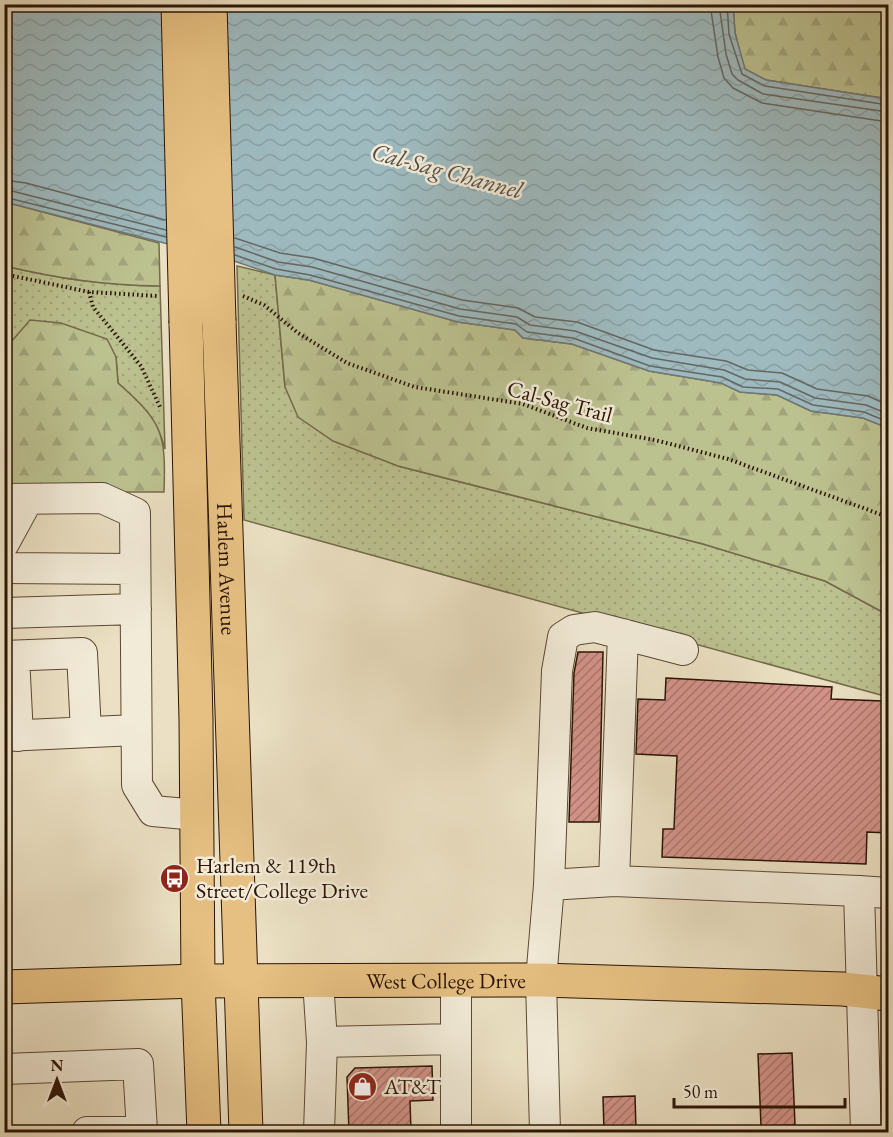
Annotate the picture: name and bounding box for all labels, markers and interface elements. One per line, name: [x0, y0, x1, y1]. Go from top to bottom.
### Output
water label: Cal-Sag Channel: [368, 135, 527, 206]
street label: Cal-Sag Trail: [504, 373, 616, 429]
street label: Harlem Avenue: [210, 502, 243, 636]
place label: Harlem & 119th Street/College Drive: [196, 851, 368, 905]
bus stop icon: Harlem & 119th Street/College Drive: [159, 862, 191, 894]
street label: West College Drive: [366, 966, 526, 996]
north arrow: [27, 1050, 87, 1110]
text: N: [51, 1055, 64, 1076]
shop icon: AT&T: [347, 1070, 379, 1102]
scale bar: [674, 1071, 845, 1109]
place label: AT&T: [383, 1072, 441, 1101]
text: 50 m: [683, 1080, 718, 1103]

